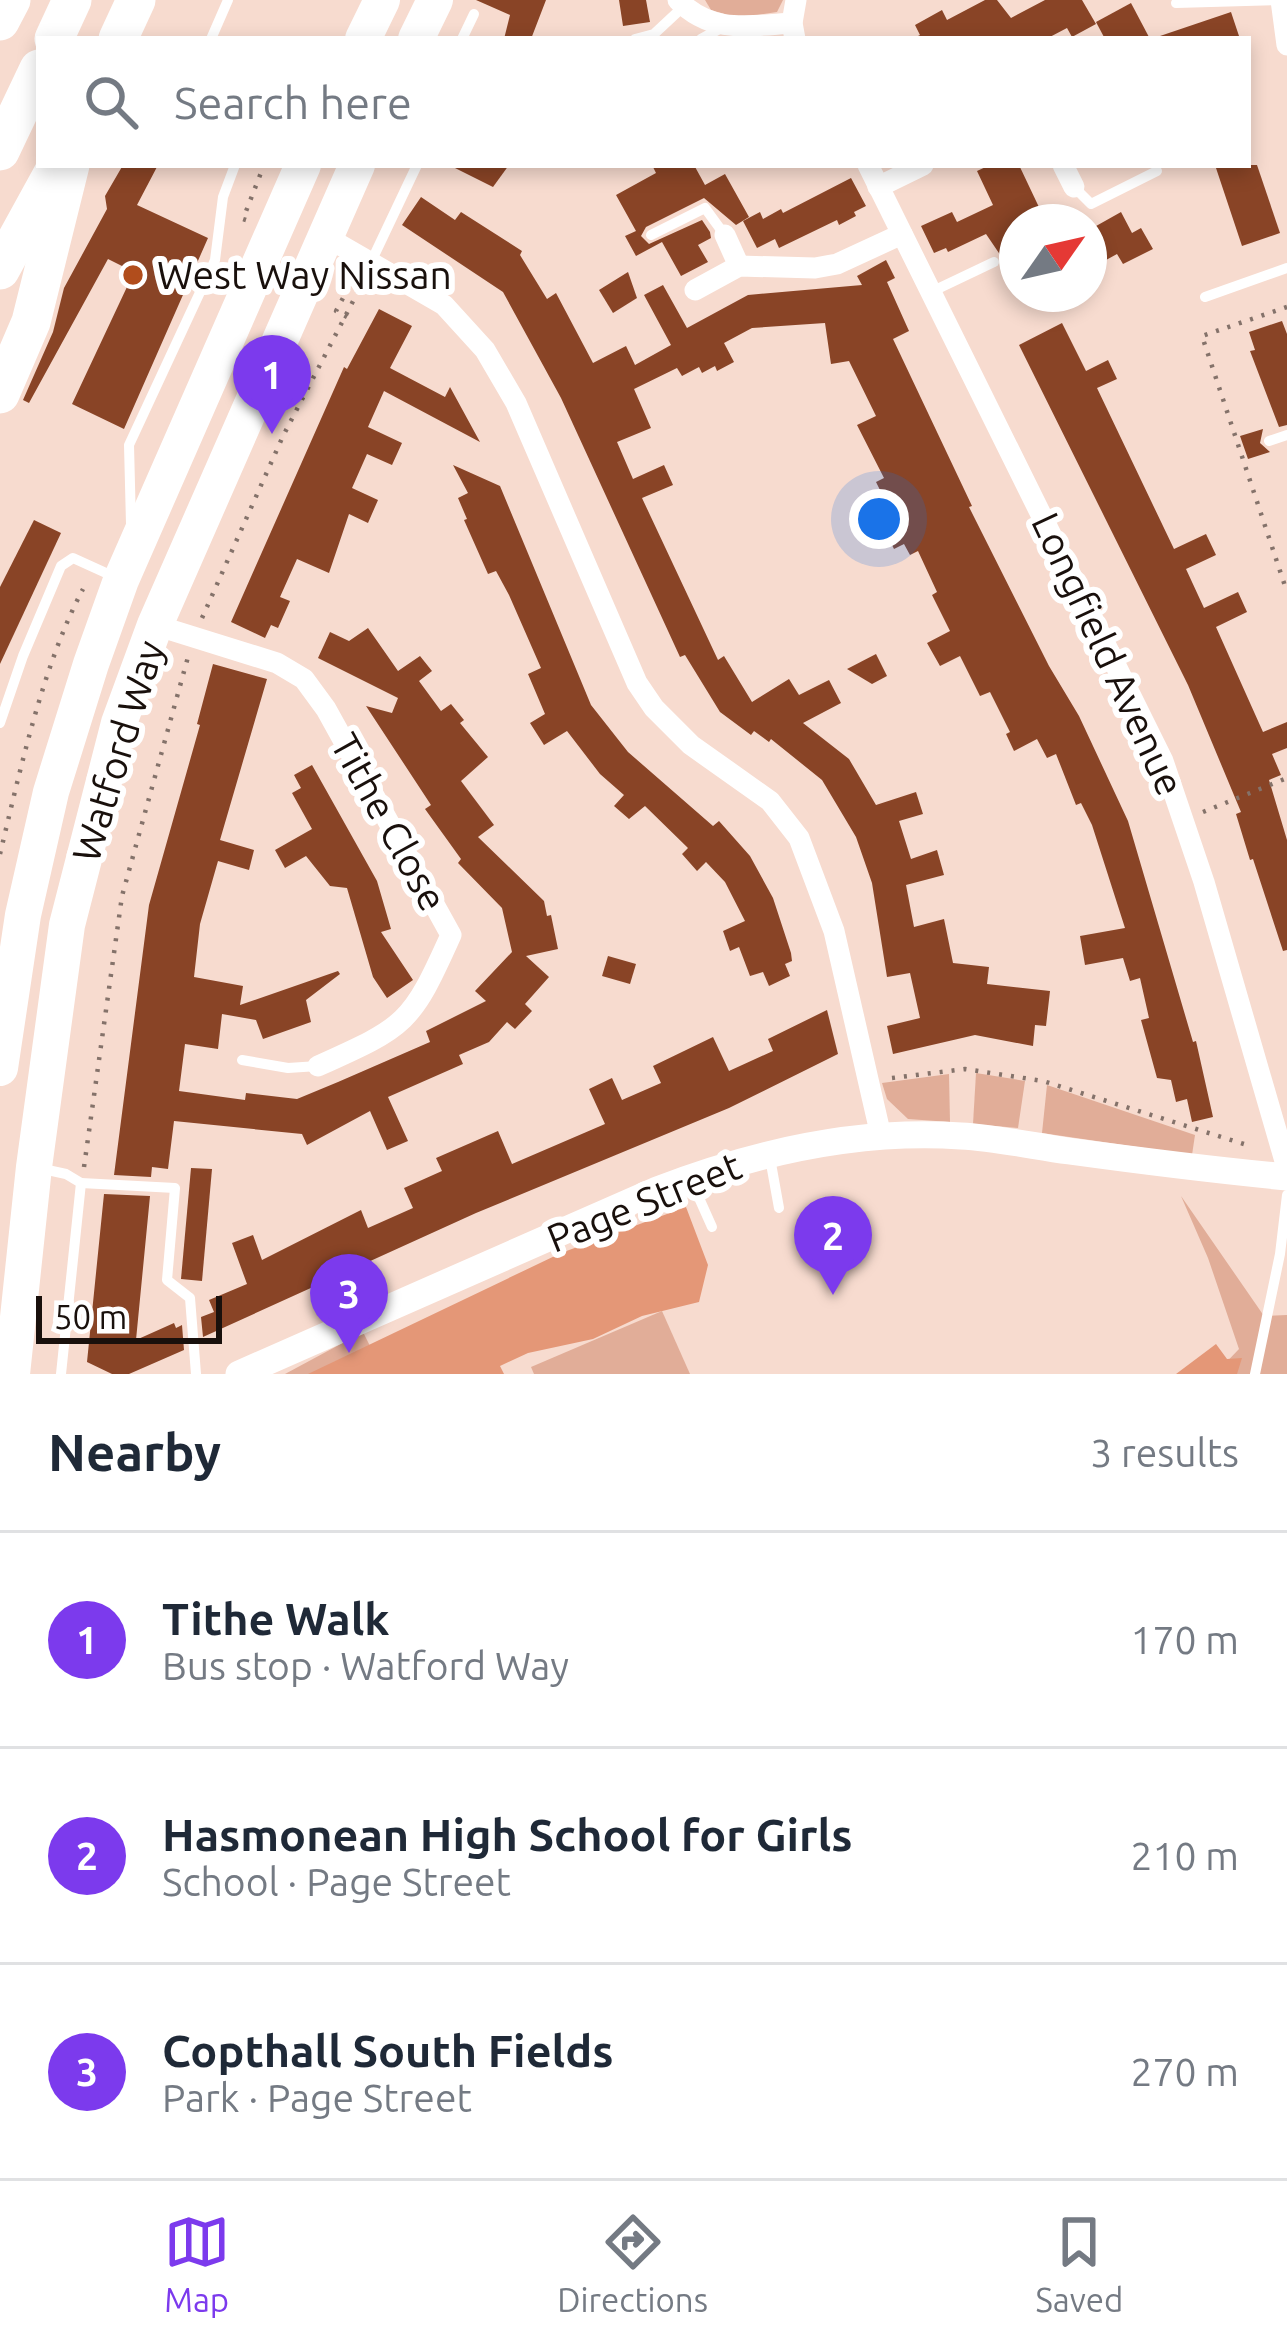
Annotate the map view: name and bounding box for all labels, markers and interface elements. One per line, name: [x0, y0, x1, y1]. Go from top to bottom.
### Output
search box: [36, 36, 1251, 168]
icon: search: [78, 69, 144, 135]
text: Search here: [174, 77, 412, 128]
north arrow: [999, 204, 1107, 312]
place label: West Way Nissan: [157, 253, 452, 296]
marker: West Way Nissan: [120, 262, 146, 288]
pin: 1: [233, 335, 311, 434]
your location: [849, 489, 909, 549]
street label: Longfield Avenue: [1024, 506, 1193, 802]
street label: Watford Way: [63, 635, 172, 867]
street label: Tithe Close: [323, 726, 456, 918]
street label: Page Street: [541, 1143, 747, 1260]
pin: 2: [794, 1196, 872, 1295]
pin: 3: [310, 1254, 388, 1353]
scale bar: [36, 1290, 222, 1343]
text: 50 m: [54, 1298, 127, 1335]
text: Nearby: [48, 1423, 221, 1481]
text: 3 results: [1090, 1431, 1239, 1474]
text: Tithe Walk: [162, 1593, 390, 1644]
text: 1: [76, 1618, 98, 1661]
text: 170 m: [1130, 1618, 1239, 1661]
text: Bus stop · Watford Way: [162, 1644, 569, 1687]
text: Hasmonean High School for Girls: [162, 1809, 852, 1860]
text: 2: [76, 1834, 98, 1877]
text: 210 m: [1130, 1834, 1239, 1877]
text: School · Page Street: [162, 1860, 511, 1903]
text: Copthall South Fields: [162, 2025, 613, 2076]
text: 3: [76, 2050, 98, 2093]
text: 270 m: [1130, 2050, 1239, 2093]
text: Park · Page Street: [162, 2076, 472, 2119]
tab: Map: [164, 2209, 230, 2318]
tab: Directions: [557, 2209, 708, 2318]
tab: Saved: [1035, 2209, 1123, 2318]

